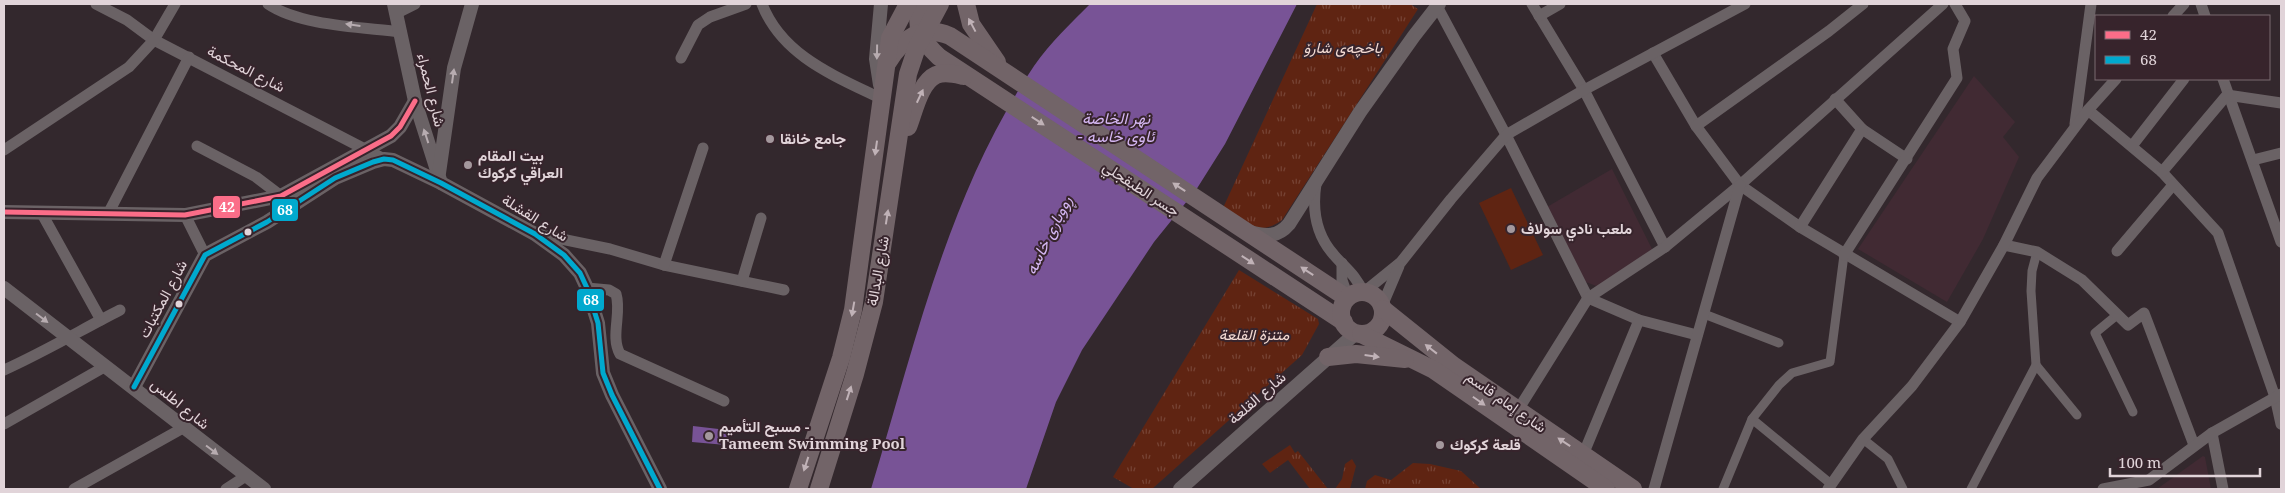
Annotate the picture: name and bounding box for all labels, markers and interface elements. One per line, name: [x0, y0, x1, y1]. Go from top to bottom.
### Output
legend: [2095, 15, 2270, 80]
one-way arrow: [968, 18, 976, 32]
one-way arrow: [345, 21, 361, 29]
text: 42: [2140, 24, 2157, 44]
park label: باخچەی شارۆ: [1304, 37, 1383, 58]
street label: شارع المحكمة: [203, 40, 289, 98]
one-way arrow: [873, 44, 881, 60]
text: 68: [2140, 49, 2157, 69]
street label: شارع الحمراء: [411, 51, 451, 129]
one-way arrow: [449, 67, 457, 83]
one-way arrow: [917, 89, 925, 103]
water label: نهر الخاصة - ئاوی خاسە: [1078, 107, 1156, 147]
one-way arrow: [1031, 116, 1044, 126]
place label: جامع خانقا: [780, 128, 846, 149]
one-way arrow: [421, 129, 429, 144]
marker: جامع خانقا: [764, 133, 776, 145]
one-way arrow: [872, 140, 880, 156]
place label: بيت المقام العراقي كركوك: [478, 145, 563, 186]
street label: جسر الطبقجلي: [1097, 156, 1184, 224]
marker: بيت المقام العراقي كركوك: [462, 159, 474, 171]
one-way arrow: [1172, 182, 1186, 192]
street label: شارع القشلة: [498, 189, 573, 247]
water label: ڕووباری خاسە: [1019, 191, 1079, 279]
line badge: 42: [212, 195, 241, 219]
text: 42: [219, 197, 235, 216]
line badge: 68: [271, 198, 299, 222]
text: 68: [277, 200, 293, 219]
one-way arrow: [884, 209, 892, 225]
place label: ملعب نادي سولاف: [1521, 218, 1632, 242]
marker: ملعب نادي سولاف: [1505, 223, 1517, 235]
unlabelled marker: [243, 227, 253, 237]
street label: شارع البدالة: [861, 234, 895, 308]
one-way arrow: [1242, 255, 1255, 265]
street label: شارع المكتبات: [133, 256, 193, 342]
one-way arrow: [1300, 266, 1313, 276]
line badge: 68: [576, 288, 605, 312]
text: 68: [583, 290, 599, 309]
unlabelled marker: [174, 299, 184, 309]
one-way arrow: [849, 301, 857, 317]
one-way arrow: [36, 312, 49, 323]
park label: متنزة القلعة: [1219, 324, 1290, 344]
one-way arrow: [1425, 343, 1438, 354]
one-way arrow: [1364, 352, 1380, 360]
street label: شارع القلعة: [1223, 366, 1291, 429]
street label: شارع إمام قاسم: [1461, 366, 1551, 438]
street label: شارع اطلس: [146, 373, 215, 435]
one-way arrow: [846, 385, 854, 400]
one-way arrow: [1472, 396, 1486, 406]
place label: مسبح التأميم - Tameem Swimming Pool: [719, 416, 906, 453]
marker: مسبح التأميم - Tameem Swimming Pool: [703, 430, 715, 442]
place label: قلعة كركوك: [1450, 434, 1521, 454]
one-way arrow: [1557, 437, 1571, 447]
marker: قلعة كركوك: [1434, 439, 1446, 451]
one-way arrow: [205, 445, 219, 455]
scale bar: [2110, 446, 2260, 478]
text: 100 m: [2118, 452, 2161, 472]
one-way arrow: [802, 457, 810, 472]

